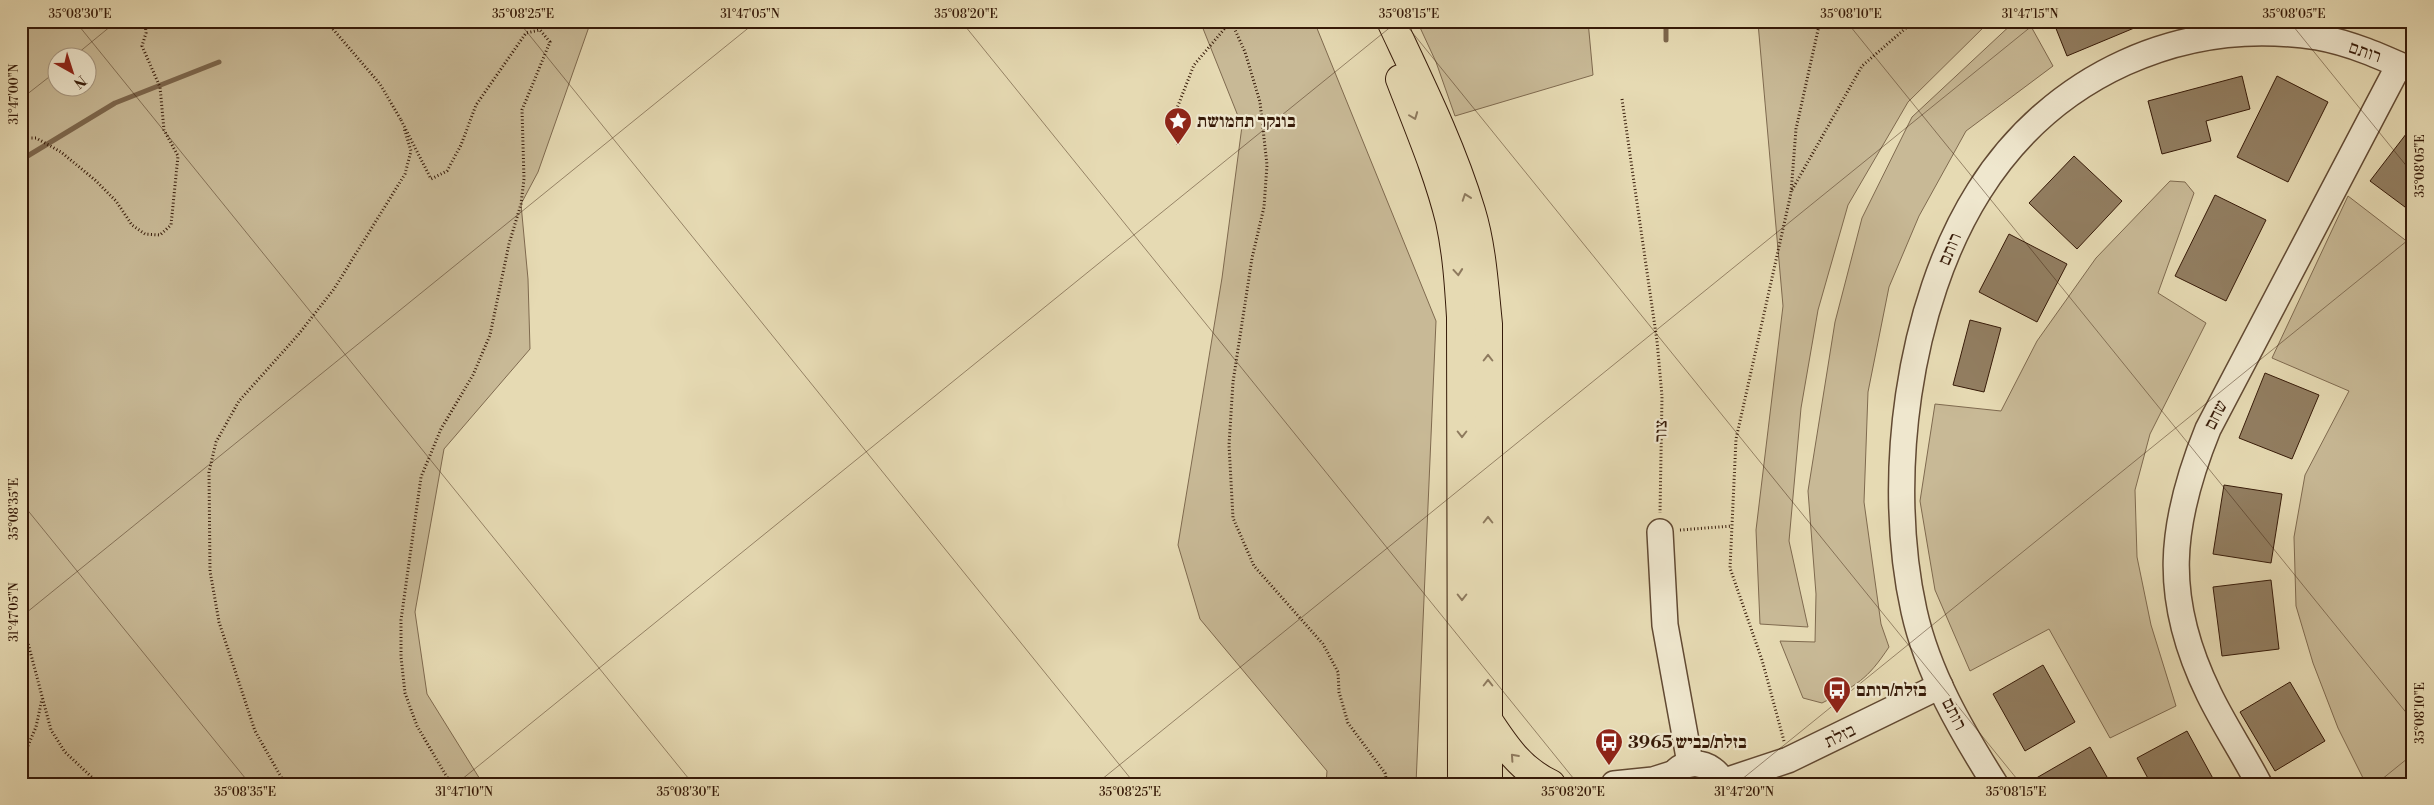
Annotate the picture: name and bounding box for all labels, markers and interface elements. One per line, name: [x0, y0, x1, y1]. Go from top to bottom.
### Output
text: 35°08'30"E: [48, 7, 112, 22]
text: 35°08'25"E: [492, 7, 554, 22]
text: 31°47'05"N: [720, 7, 780, 22]
text: 35°08'20"E: [934, 7, 998, 22]
text: 35°08'15"E: [1379, 7, 1439, 22]
text: 35°08'10"E: [1820, 7, 1882, 22]
text: 31°47'15"N: [2002, 7, 2058, 22]
text: 35°08'05"E: [2262, 7, 2326, 22]
street label: רותם: [2346, 36, 2384, 68]
north arrow: [48, 48, 98, 98]
text: 31°47'00"N: [7, 64, 22, 124]
text: N: [70, 71, 90, 92]
place icon: בונקר תחמושת: [1163, 106, 1193, 145]
place label: בונקר תחמושת: [1197, 110, 1296, 133]
one-way arrow: [1408, 111, 1419, 120]
text: 35°08'05"E: [2413, 134, 2428, 198]
one-way arrow: [1462, 193, 1472, 202]
street label: רותם: [1933, 229, 1967, 269]
one-way arrow: [1452, 268, 1463, 276]
one-way arrow: [1483, 353, 1493, 361]
street label: שחם: [2199, 396, 2233, 434]
street label: צור: [1649, 420, 1673, 442]
one-way arrow: [1457, 430, 1467, 438]
text: 35°08'35"E: [7, 478, 22, 540]
one-way arrow: [1483, 516, 1493, 524]
text: 31°47'05"N: [7, 582, 22, 642]
one-way arrow: [1457, 593, 1467, 601]
bus stop icon: בזלת/רותם: [1822, 675, 1852, 714]
one-way arrow: [1483, 678, 1493, 686]
place label: בזלת/רותם: [1856, 679, 1927, 702]
text: 35°08'10"E: [2413, 682, 2428, 744]
street label: רותם: [1936, 694, 1972, 734]
street label: בזלת: [1821, 719, 1860, 753]
bus stop icon: בזלת/כביש 3965: [1594, 727, 1624, 766]
place label: בזלת/כביש 3965: [1628, 731, 1747, 754]
one-way arrow: [1511, 753, 1520, 762]
text: 35°08'35"E: [214, 785, 276, 800]
text: 31°47'10"N: [435, 785, 493, 800]
text: 35°08'30"E: [656, 785, 720, 800]
text: 35°08'25"E: [1099, 785, 1161, 800]
text: 35°08'20"E: [1541, 785, 1605, 800]
text: 31°47'20"N: [1714, 785, 1774, 800]
text: 35°08'15"E: [1986, 785, 2046, 800]

